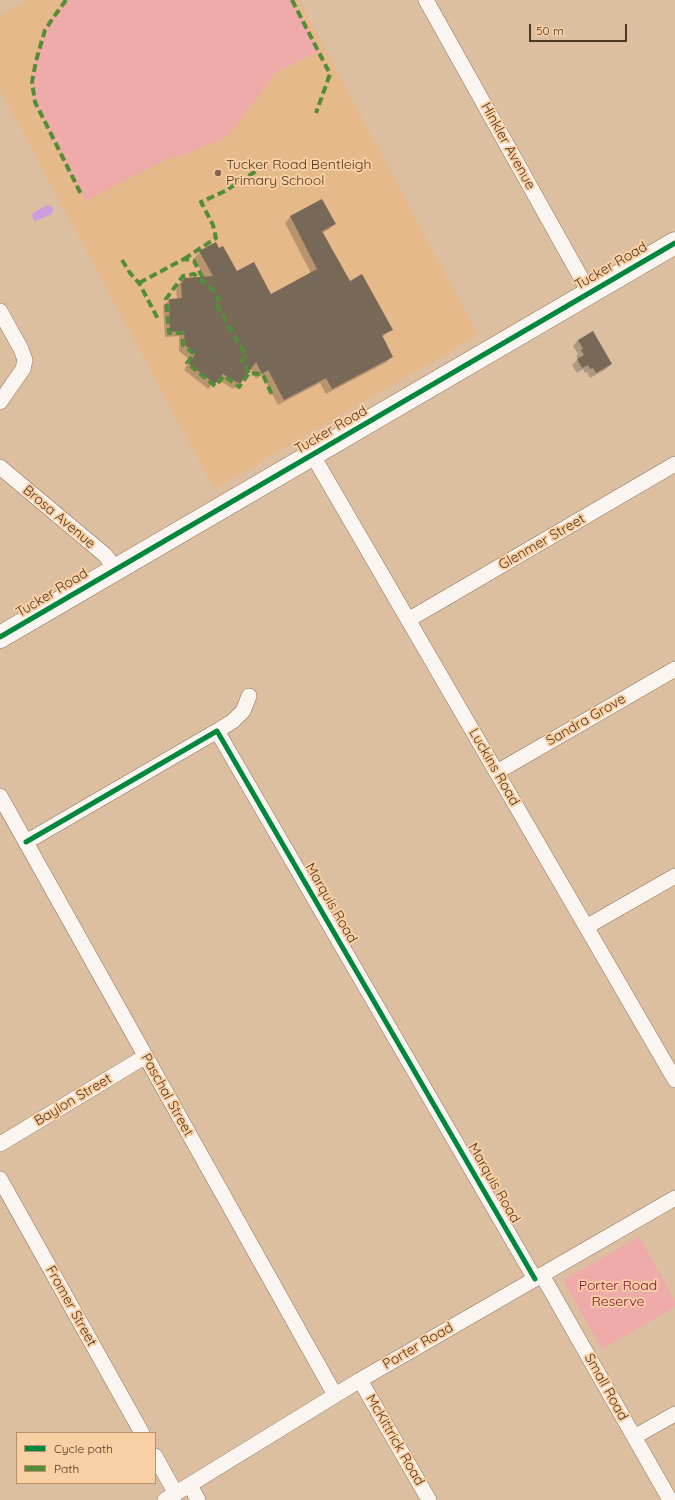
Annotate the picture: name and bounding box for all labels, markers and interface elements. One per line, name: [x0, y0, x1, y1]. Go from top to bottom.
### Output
scale bar: [531, 16, 629, 42]
text: 50 m: [536, 23, 564, 38]
street label: Hinkler Avenue: [477, 100, 539, 192]
place label: Tucker Road Bentleigh Primary School: [226, 157, 371, 190]
marker: Tucker Road Bentleigh Primary School: [213, 168, 223, 178]
street label: Tucker Road: [572, 238, 650, 294]
street label: Tucker Road: [292, 402, 370, 458]
street label: Brosa Avenue: [19, 482, 99, 552]
street label: Glenmer Street: [496, 510, 588, 574]
street label: Tucker Road: [13, 565, 91, 621]
street label: Sandra Grove: [543, 691, 629, 749]
street label: Luckins Road: [465, 725, 523, 809]
street label: Marquis Road: [301, 860, 361, 946]
street label: Paschal Street: [137, 1051, 197, 1139]
street label: Baylon Street: [31, 1070, 115, 1130]
street label: Marquis Road: [464, 1140, 524, 1226]
street label: Fromer Street: [42, 1263, 100, 1349]
park label: Porter Road Reserve: [579, 1278, 657, 1310]
street label: Porter Road: [380, 1319, 456, 1373]
street label: Small Road: [581, 1351, 631, 1423]
street label: McKittrick Road: [362, 1391, 428, 1489]
legend: [16, 1432, 156, 1484]
text: Cycle path: [54, 1441, 113, 1456]
text: Path: [54, 1461, 79, 1476]

